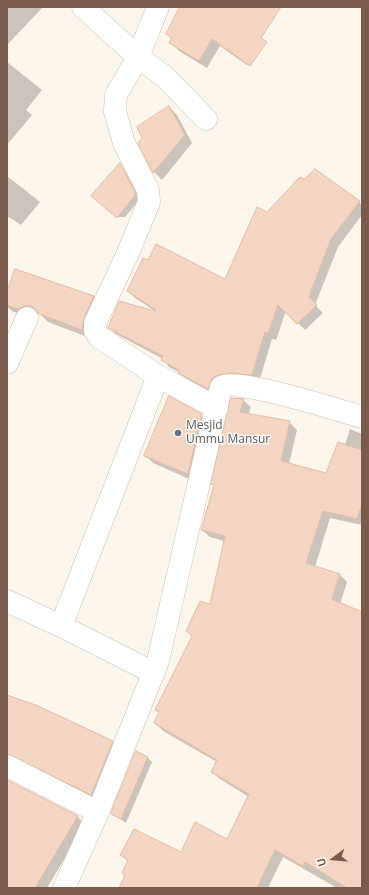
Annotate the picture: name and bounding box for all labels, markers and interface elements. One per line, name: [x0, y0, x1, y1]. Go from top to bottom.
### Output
place label: Mesjid Ummu Mansur: [186, 419, 270, 447]
marker: Mesjid Ummu Mansur: [173, 428, 183, 438]
north arrow: [313, 839, 353, 879]
text: U: [313, 856, 329, 869]

